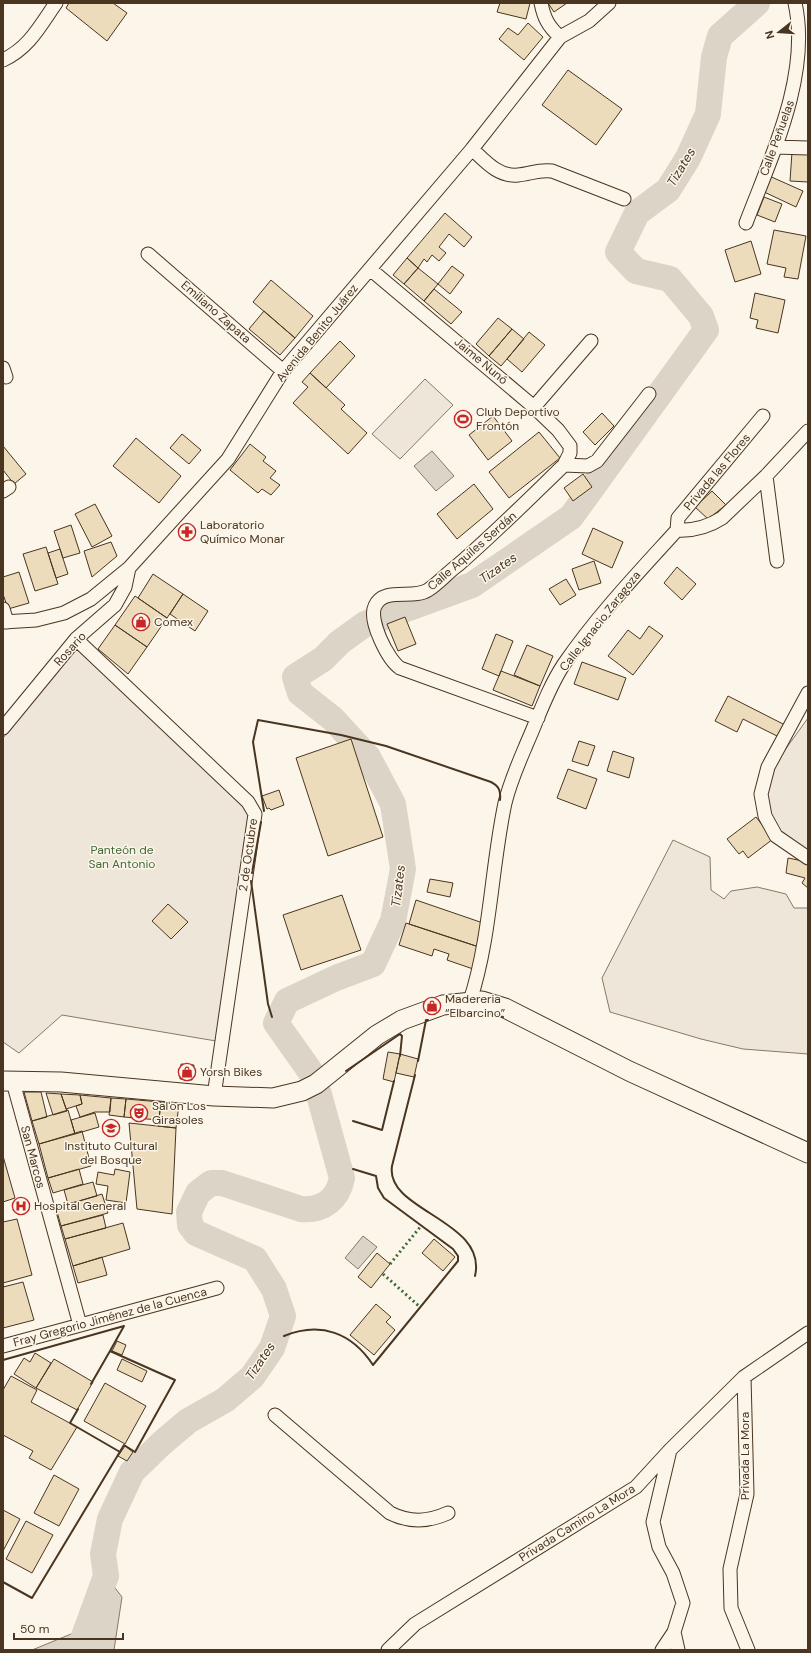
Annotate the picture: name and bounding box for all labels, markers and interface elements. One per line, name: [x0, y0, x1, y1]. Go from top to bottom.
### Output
north arrow: [759, 12, 799, 52]
text: N: [762, 29, 777, 41]
street label: Calle Peñuelas: [756, 98, 798, 178]
water label: Tizates: [663, 144, 699, 190]
street label: Emiliano Zapata: [178, 277, 254, 347]
street label: Avenida Benito Juárez: [272, 281, 362, 385]
street label: Jaime Nunó: [451, 334, 511, 388]
place label: Club Deportivo Frontón: [476, 404, 560, 434]
sports icon: Club Deportivo Frontón: [453, 409, 473, 429]
street label: Privada las Flores: [680, 430, 754, 514]
street label: Calle Aquiles Serdán: [424, 508, 520, 594]
place label: Laboratorio Químico Monar: [200, 517, 285, 547]
pharmacy icon: Laboratorio Químico Monar: [177, 522, 197, 542]
water label: Tizates: [476, 549, 520, 587]
street label: Calle Ignacio Zaragoza: [556, 568, 644, 674]
shop icon: Comex: [131, 612, 151, 632]
place label: Comex: [154, 614, 193, 630]
street label: Rosario: [50, 628, 90, 670]
street label: 2 de Octubre: [235, 817, 261, 893]
park label: Panteón de San Antonio: [89, 842, 155, 872]
water label: Tizates: [387, 864, 409, 908]
place label: Madereria “Elbarcino”: [445, 991, 506, 1021]
shop icon: Madereria “Elbarcino”: [422, 996, 442, 1016]
shop icon: Yorsh Bikes: [177, 1062, 197, 1082]
place label: Yorsh Bikes: [200, 1064, 262, 1080]
place label: Sal'on Los Girasoles: [152, 1098, 206, 1128]
theatre icon: Sal'on Los Girasoles: [129, 1103, 149, 1123]
school or university icon: Instituto Cultural del Bosque: [101, 1118, 121, 1138]
street label: San Marcos: [17, 1124, 49, 1190]
place label: Instituto Cultural del Bosque: [65, 1138, 157, 1168]
hospital icon: Hospital General: [11, 1196, 31, 1216]
place label: Hospital General: [34, 1198, 126, 1214]
street label: Fray Gregorio Jiménez de la Cuenca: [11, 1283, 209, 1351]
water label: Tizates: [241, 1339, 279, 1383]
street label: Privada La Mora: [737, 1412, 753, 1500]
street label: Privada Camino La Mora: [516, 1481, 638, 1565]
scale bar: [14, 1615, 123, 1641]
text: 50 m: [20, 1621, 49, 1637]

